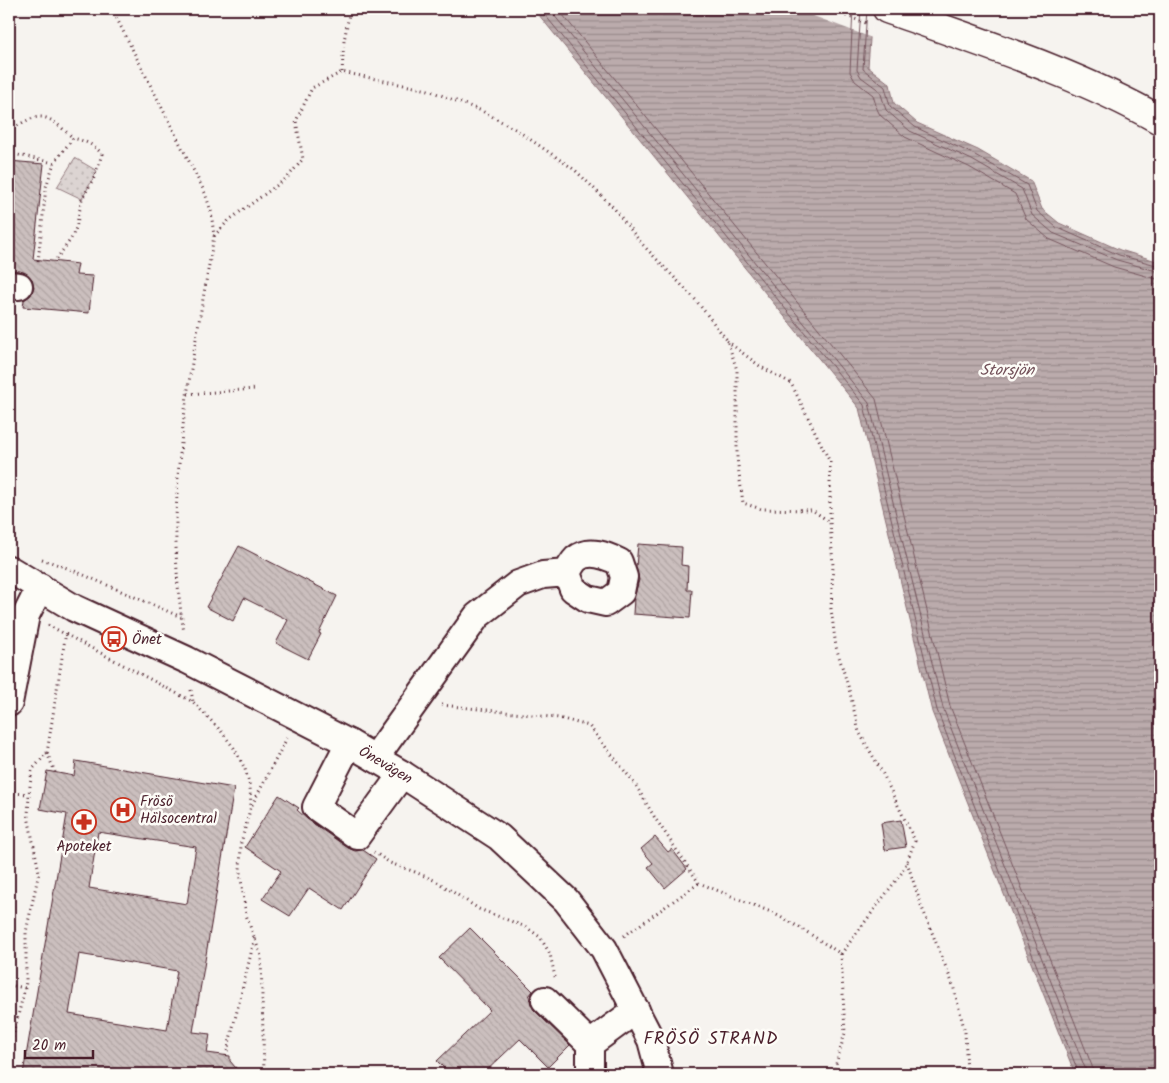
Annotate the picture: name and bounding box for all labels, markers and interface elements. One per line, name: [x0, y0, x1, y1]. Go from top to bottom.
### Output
water label: Storsjön: [980, 358, 1035, 383]
bus stop icon: Önet: [101, 626, 127, 652]
place label: Önet: [132, 628, 162, 652]
street label: Önevägen: [354, 740, 417, 791]
place label: Frösö Hälsocentral: [140, 790, 217, 831]
hospital icon: Frösö Hälsocentral: [110, 797, 136, 823]
pharmacy icon: Apoteket: [71, 809, 97, 835]
place label: Apoteket: [56, 835, 112, 859]
district label: FRÖSÖ STRAND: [643, 1025, 779, 1054]
scale bar: [25, 1028, 92, 1060]
text: 20 m: [32, 1034, 66, 1058]

